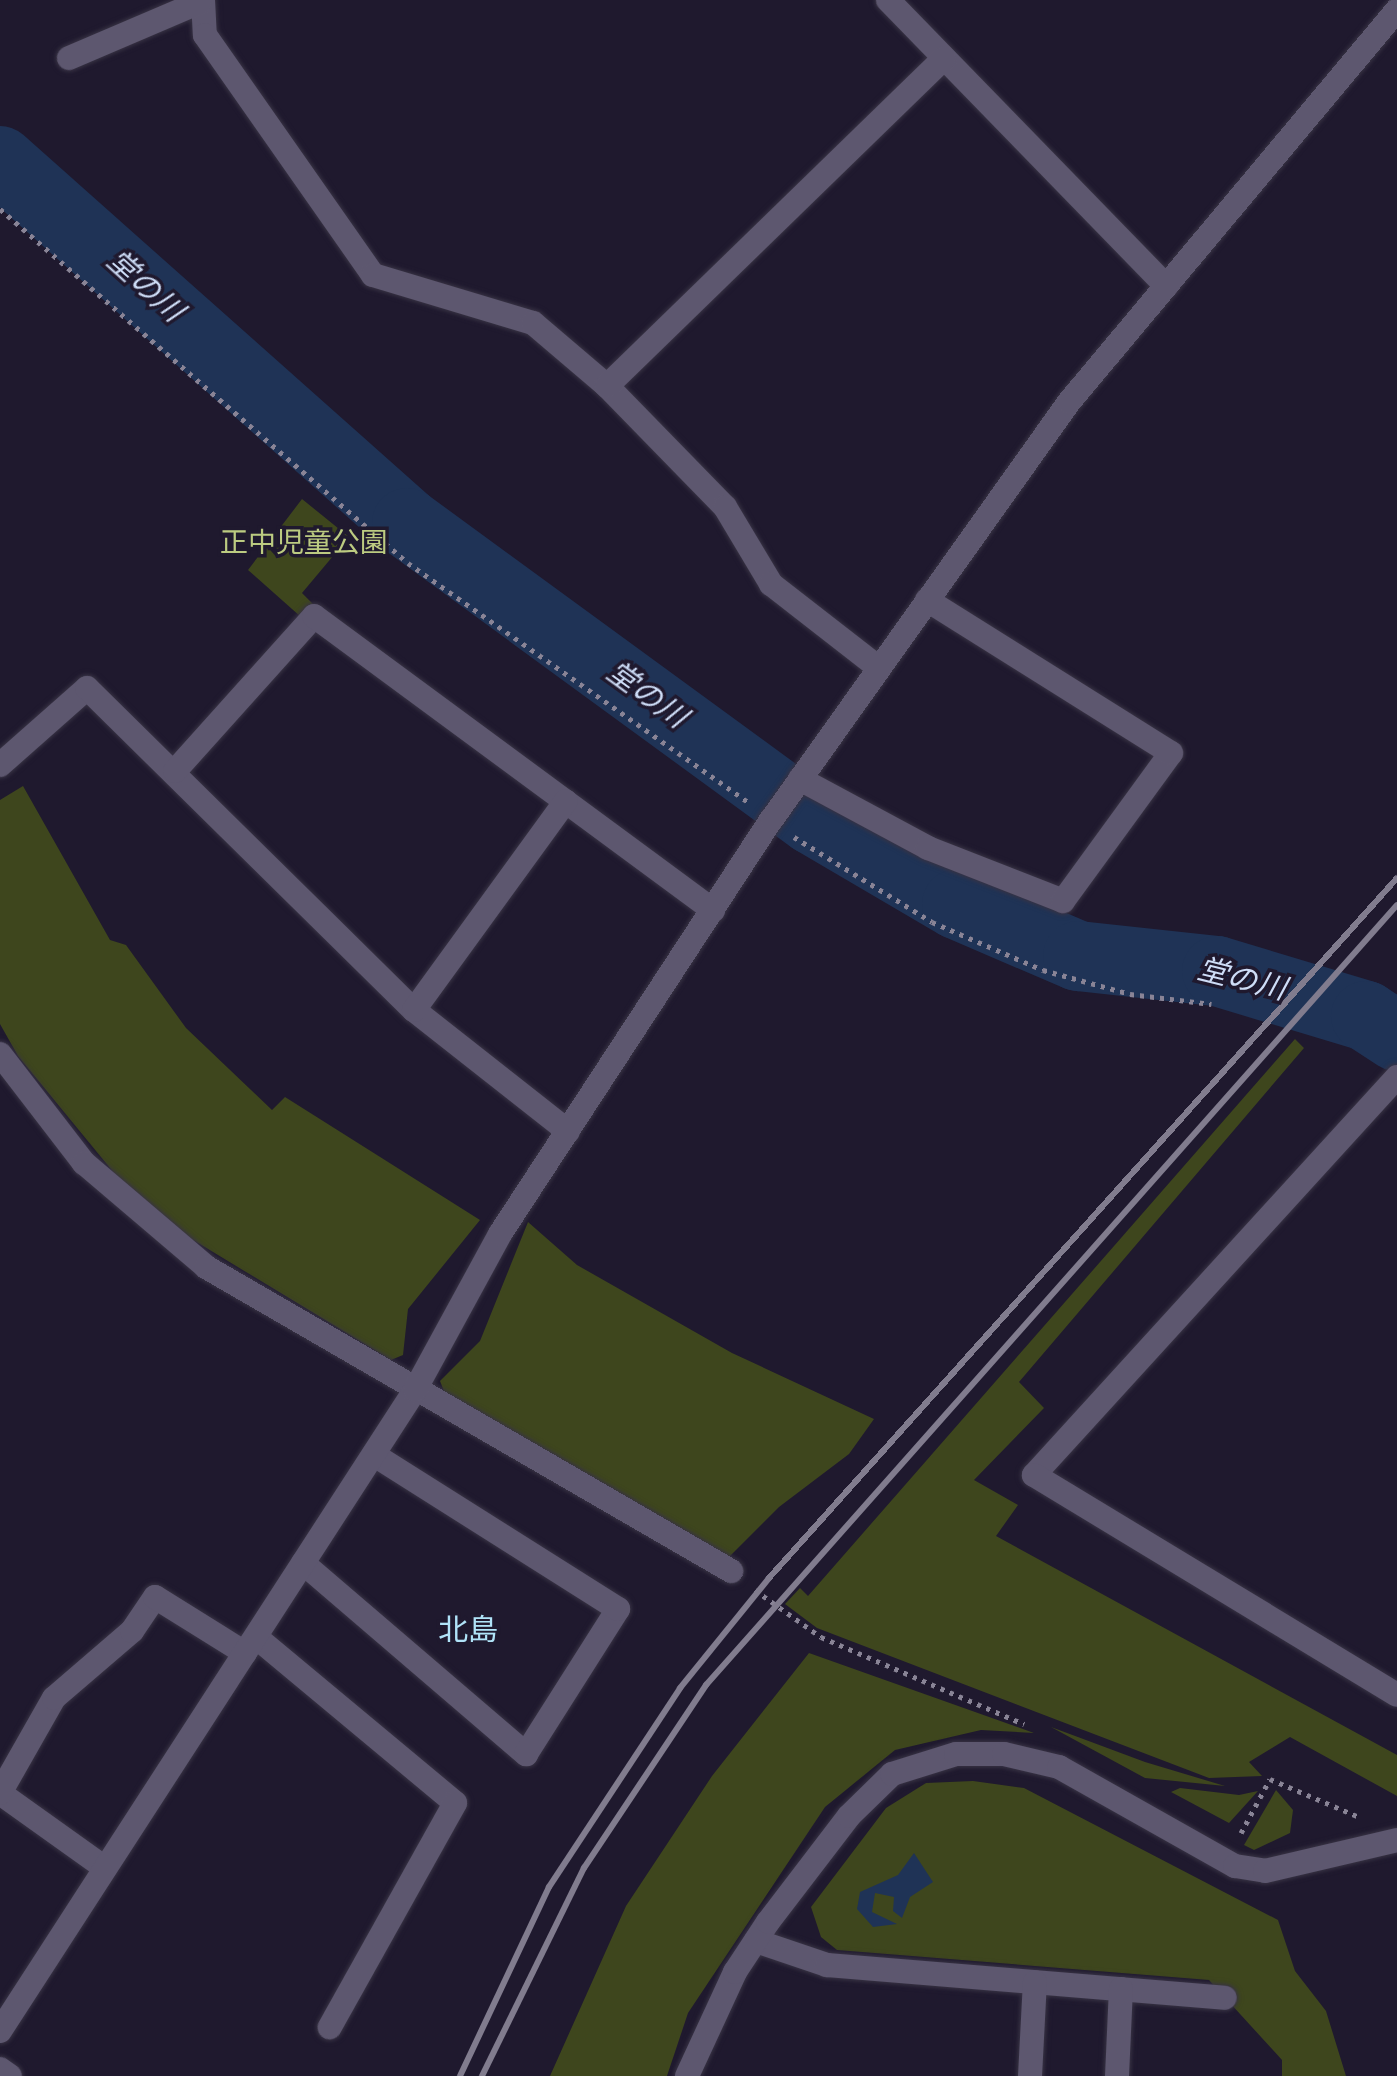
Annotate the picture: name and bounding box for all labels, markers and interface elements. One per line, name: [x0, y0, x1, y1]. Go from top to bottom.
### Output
water label: 堂の川: [98, 245, 188, 331]
park label: 正中児童公園: [220, 528, 388, 562]
water label: 堂の川: [598, 656, 692, 738]
water label: 堂の川: [1193, 954, 1289, 1010]
district label: 北島: [438, 1615, 498, 1651]

